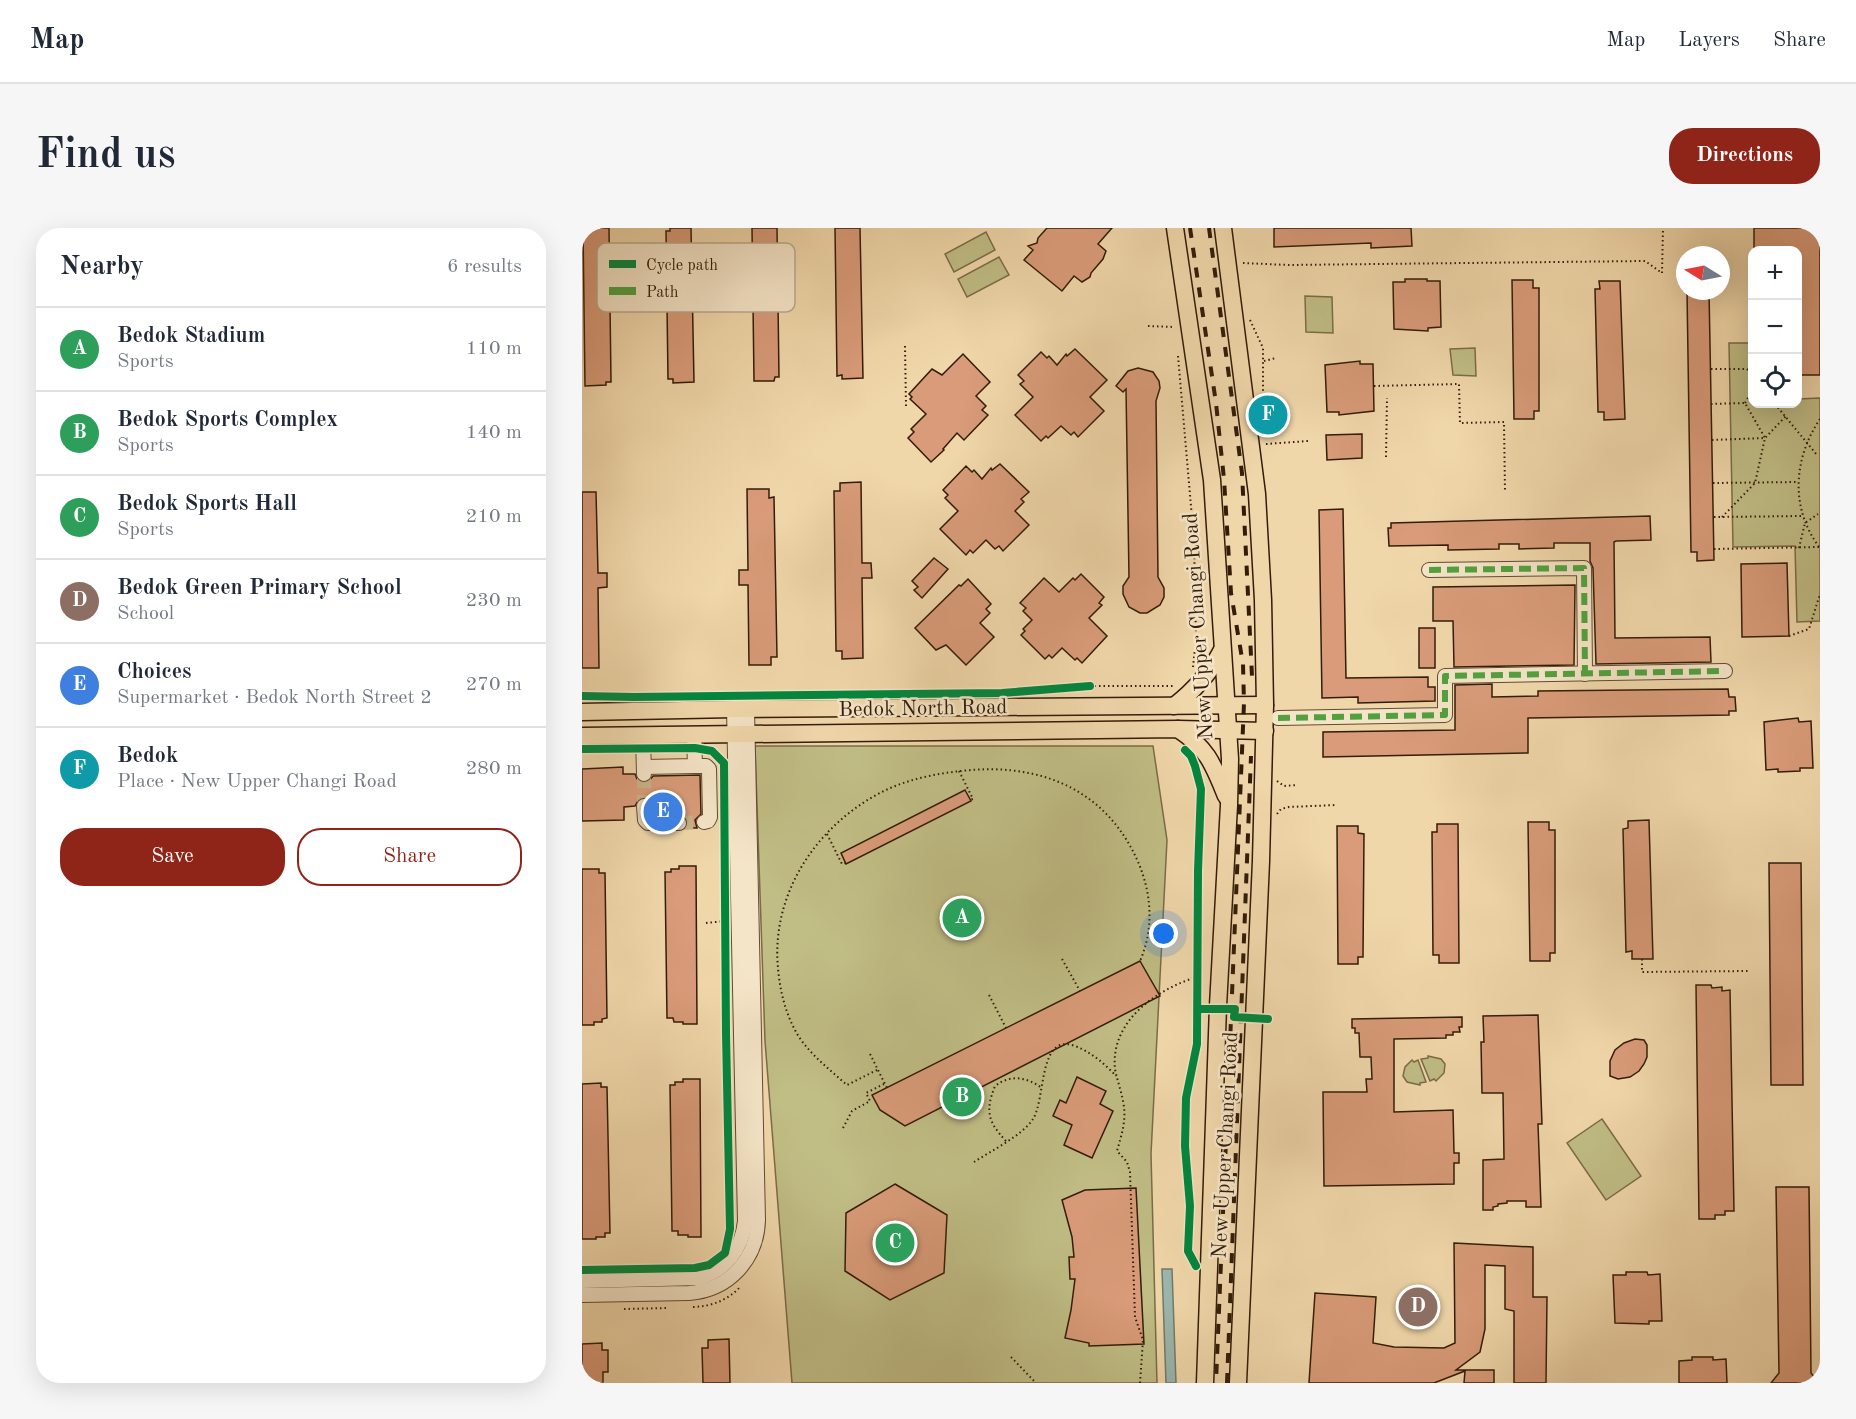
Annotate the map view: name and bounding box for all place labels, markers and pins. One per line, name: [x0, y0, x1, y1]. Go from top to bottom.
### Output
pin: F: [1248, 392, 1288, 438]
pin: E: [644, 790, 682, 834]
pin: A: [942, 896, 982, 940]
pin: B: [942, 1074, 982, 1120]
pin: C: [876, 1220, 914, 1266]
pin: D: [1398, 1284, 1438, 1330]

